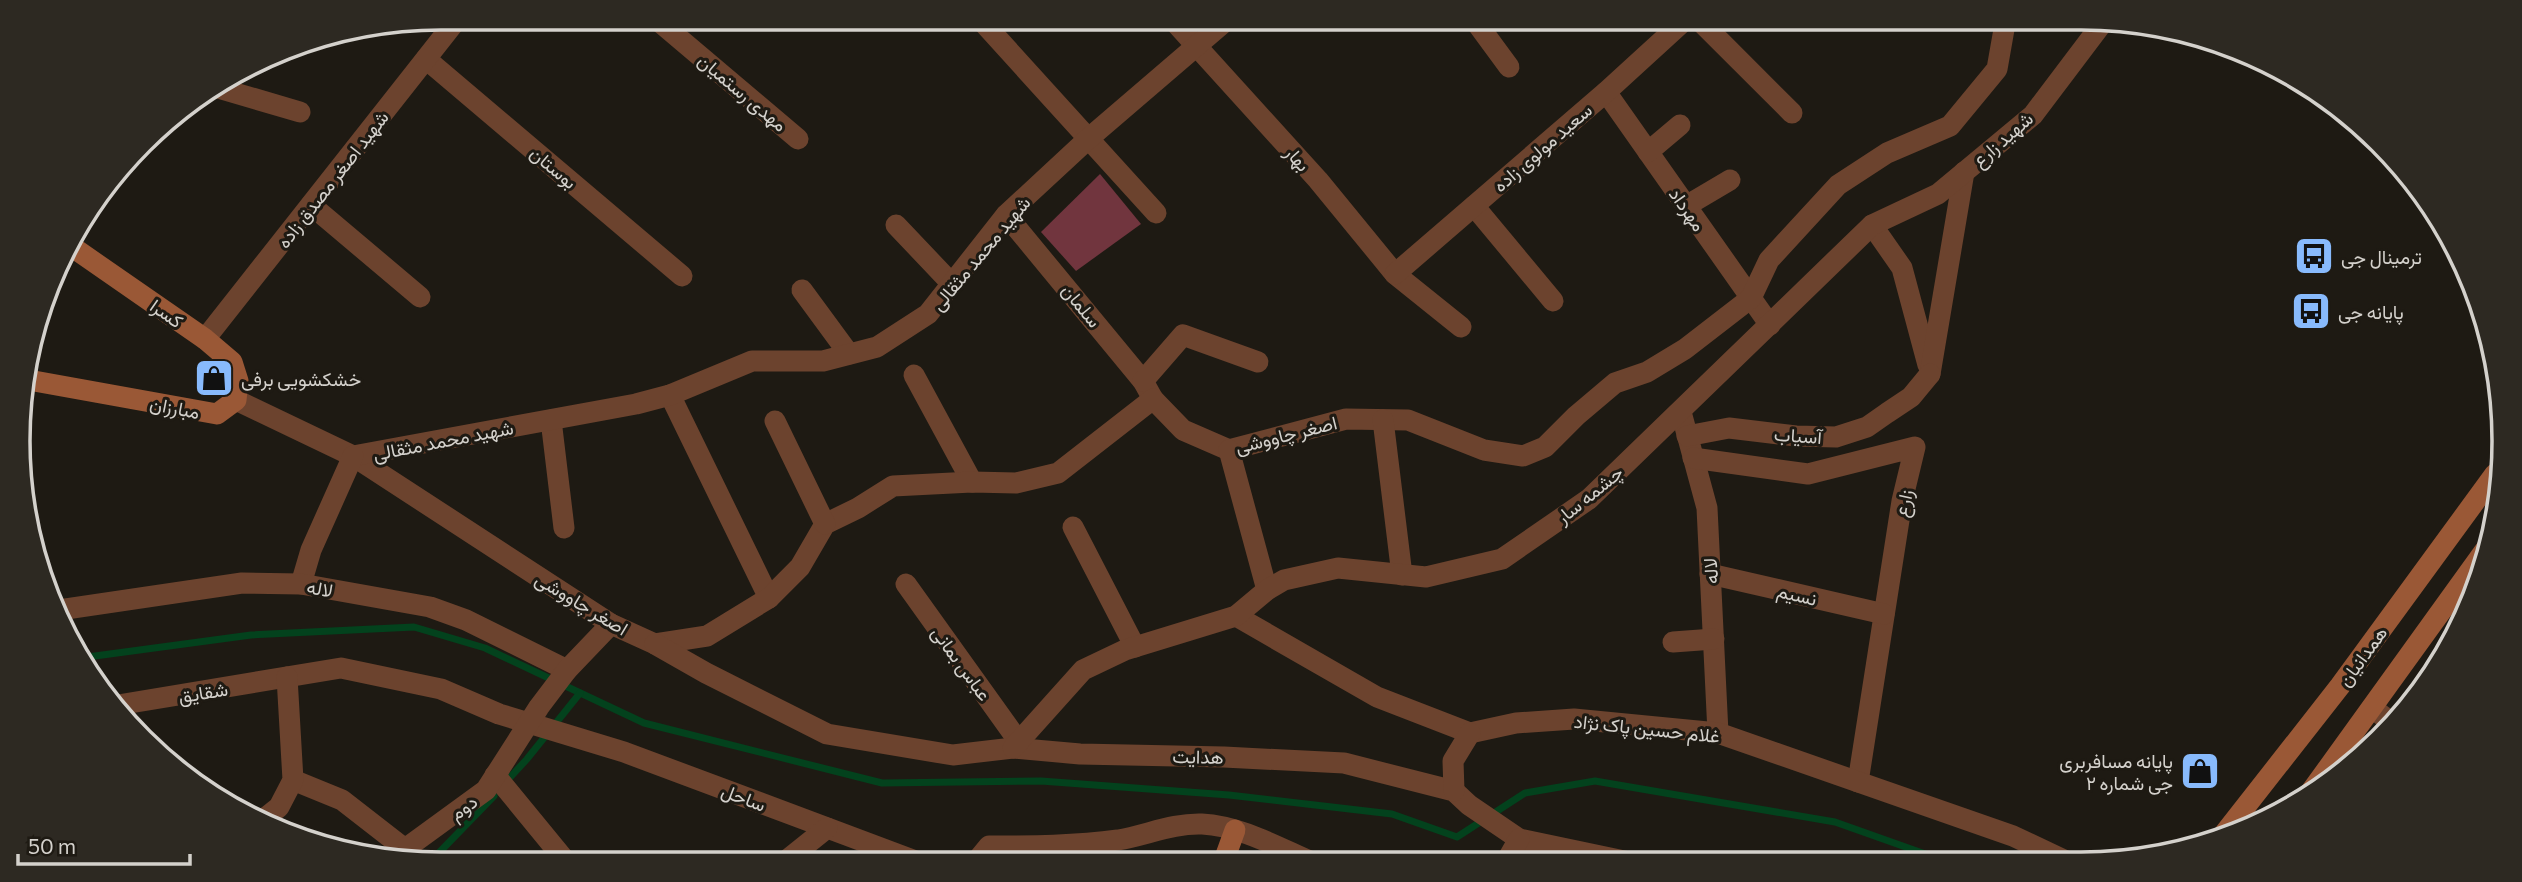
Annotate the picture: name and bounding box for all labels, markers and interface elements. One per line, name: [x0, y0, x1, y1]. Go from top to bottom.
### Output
street label: مهدی رستمیان: [693, 48, 792, 137]
street label: سعید مولوی زاده: [1488, 98, 1597, 197]
street label: شهید اصغر مصدق زاده: [271, 106, 394, 253]
street label: شهید زارع: [1967, 106, 2038, 173]
street label: بهار: [1279, 140, 1315, 176]
street label: بوستان: [525, 141, 582, 194]
street label: مهرداد: [1664, 183, 1711, 236]
street label: شهید محمد مثقالی: [925, 191, 1035, 316]
bus stop icon: ترمینال جی: [2293, 235, 2335, 277]
place label: ترمینال جی: [2341, 245, 2422, 269]
street label: سلمان: [1057, 278, 1107, 332]
bus stop icon: پایانه جی: [2290, 290, 2332, 332]
street label: کسرا: [146, 294, 188, 333]
place label: پایانه جی: [2338, 300, 2404, 326]
shop icon: خشکشویی برفی: [193, 357, 235, 399]
place label: خشکشویی برفی: [241, 367, 361, 391]
street label: مبارزان: [148, 391, 202, 424]
street label: اصغر چاووشی: [1233, 410, 1340, 461]
street label: شهید محمد مثقالی: [371, 415, 515, 466]
street label: آسیاب: [1773, 422, 1824, 449]
street label: چشمه سار: [1550, 460, 1629, 531]
street label: زارع: [1889, 487, 1919, 520]
street label: لاله: [1698, 557, 1722, 585]
street label: اصغر چاووشی: [530, 566, 633, 642]
street label: لاله: [305, 574, 335, 602]
street label: نسیم: [1774, 578, 1819, 612]
street label: عباس بمانی: [926, 621, 997, 705]
street label: همدانیان: [2332, 621, 2392, 691]
street label: شقایق: [177, 677, 230, 708]
street label: غلام حسین پاک نژاد: [1573, 709, 1721, 750]
street label: هدایت: [1172, 744, 1224, 769]
place label: پایانه مسافربری جی شماره ۲: [2059, 749, 2173, 795]
shop icon: پایانه مسافربری جی شماره ۲: [2179, 750, 2221, 792]
street label: ساحل: [718, 778, 769, 817]
street label: دوم: [445, 789, 483, 826]
scale bar: [18, 822, 189, 866]
text: 50 m: [28, 833, 76, 858]

